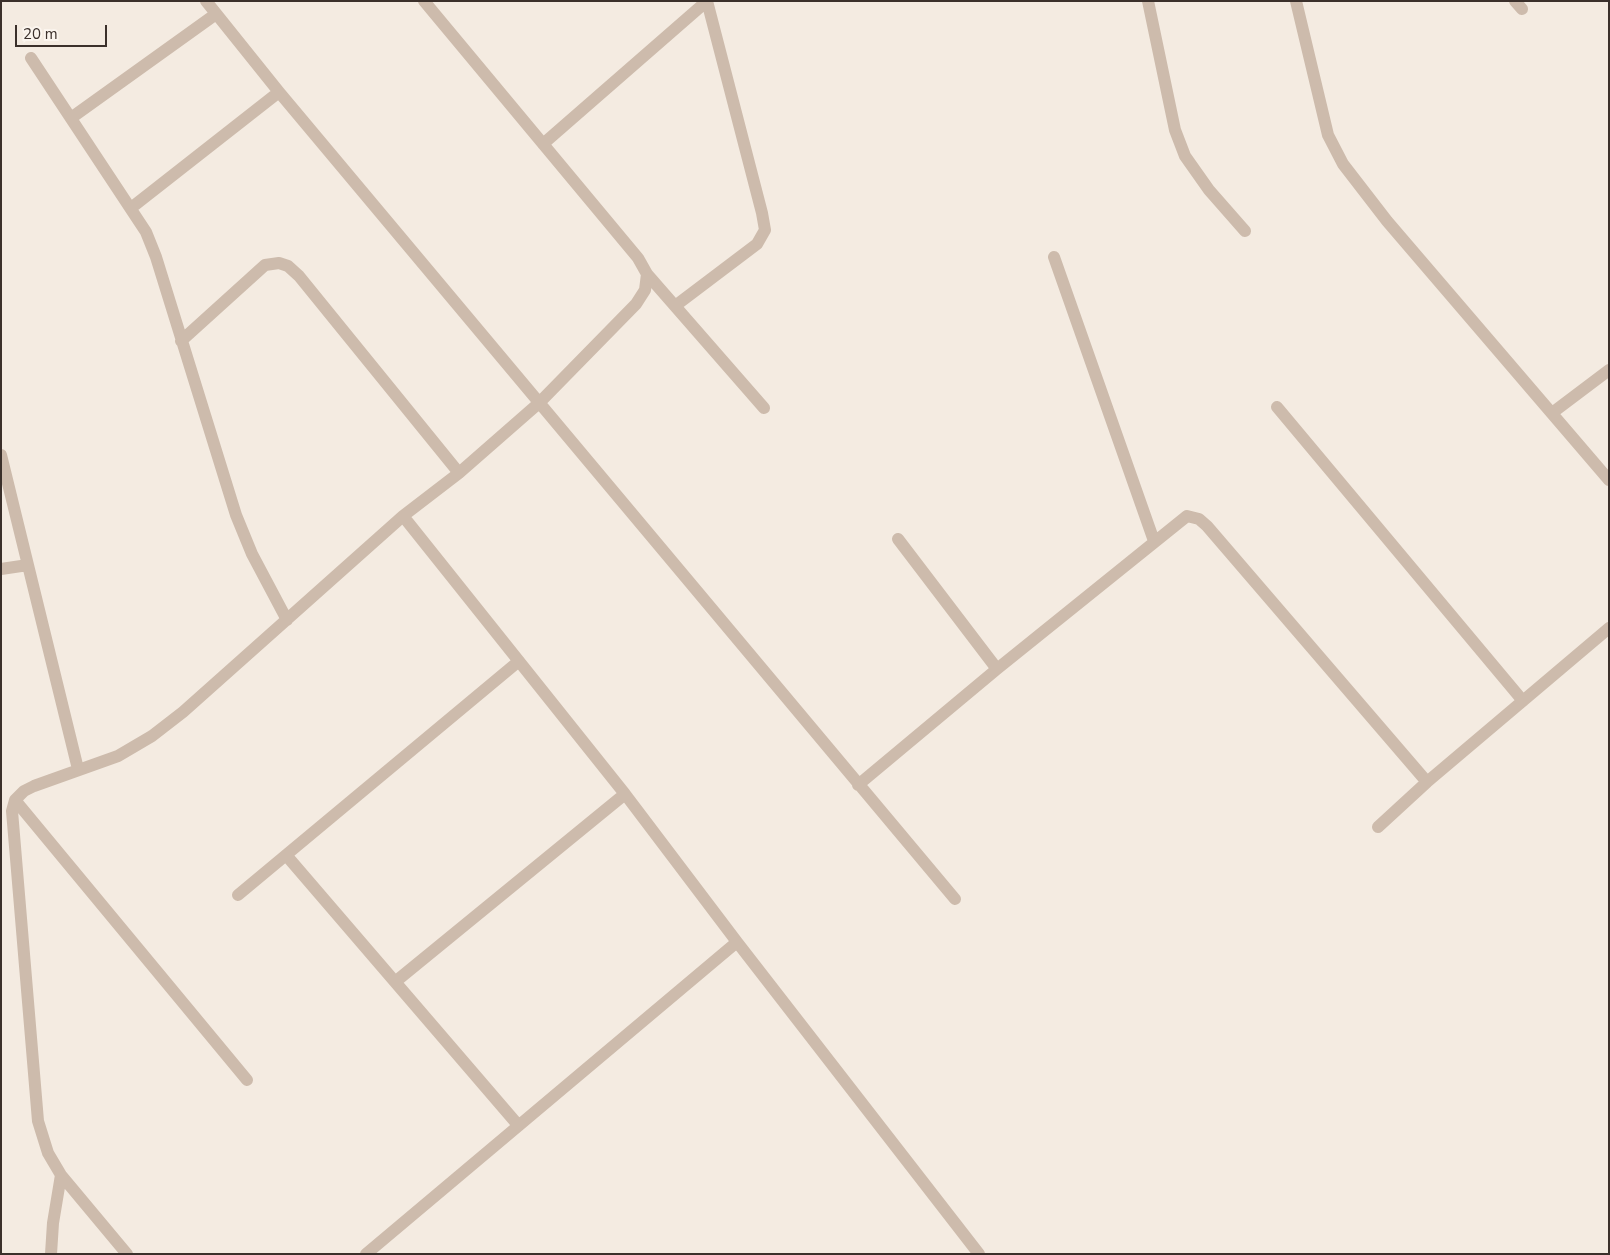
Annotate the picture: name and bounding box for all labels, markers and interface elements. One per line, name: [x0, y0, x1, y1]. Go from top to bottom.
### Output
scale bar: [18, 15, 110, 47]
text: 20 m: [23, 24, 58, 44]

